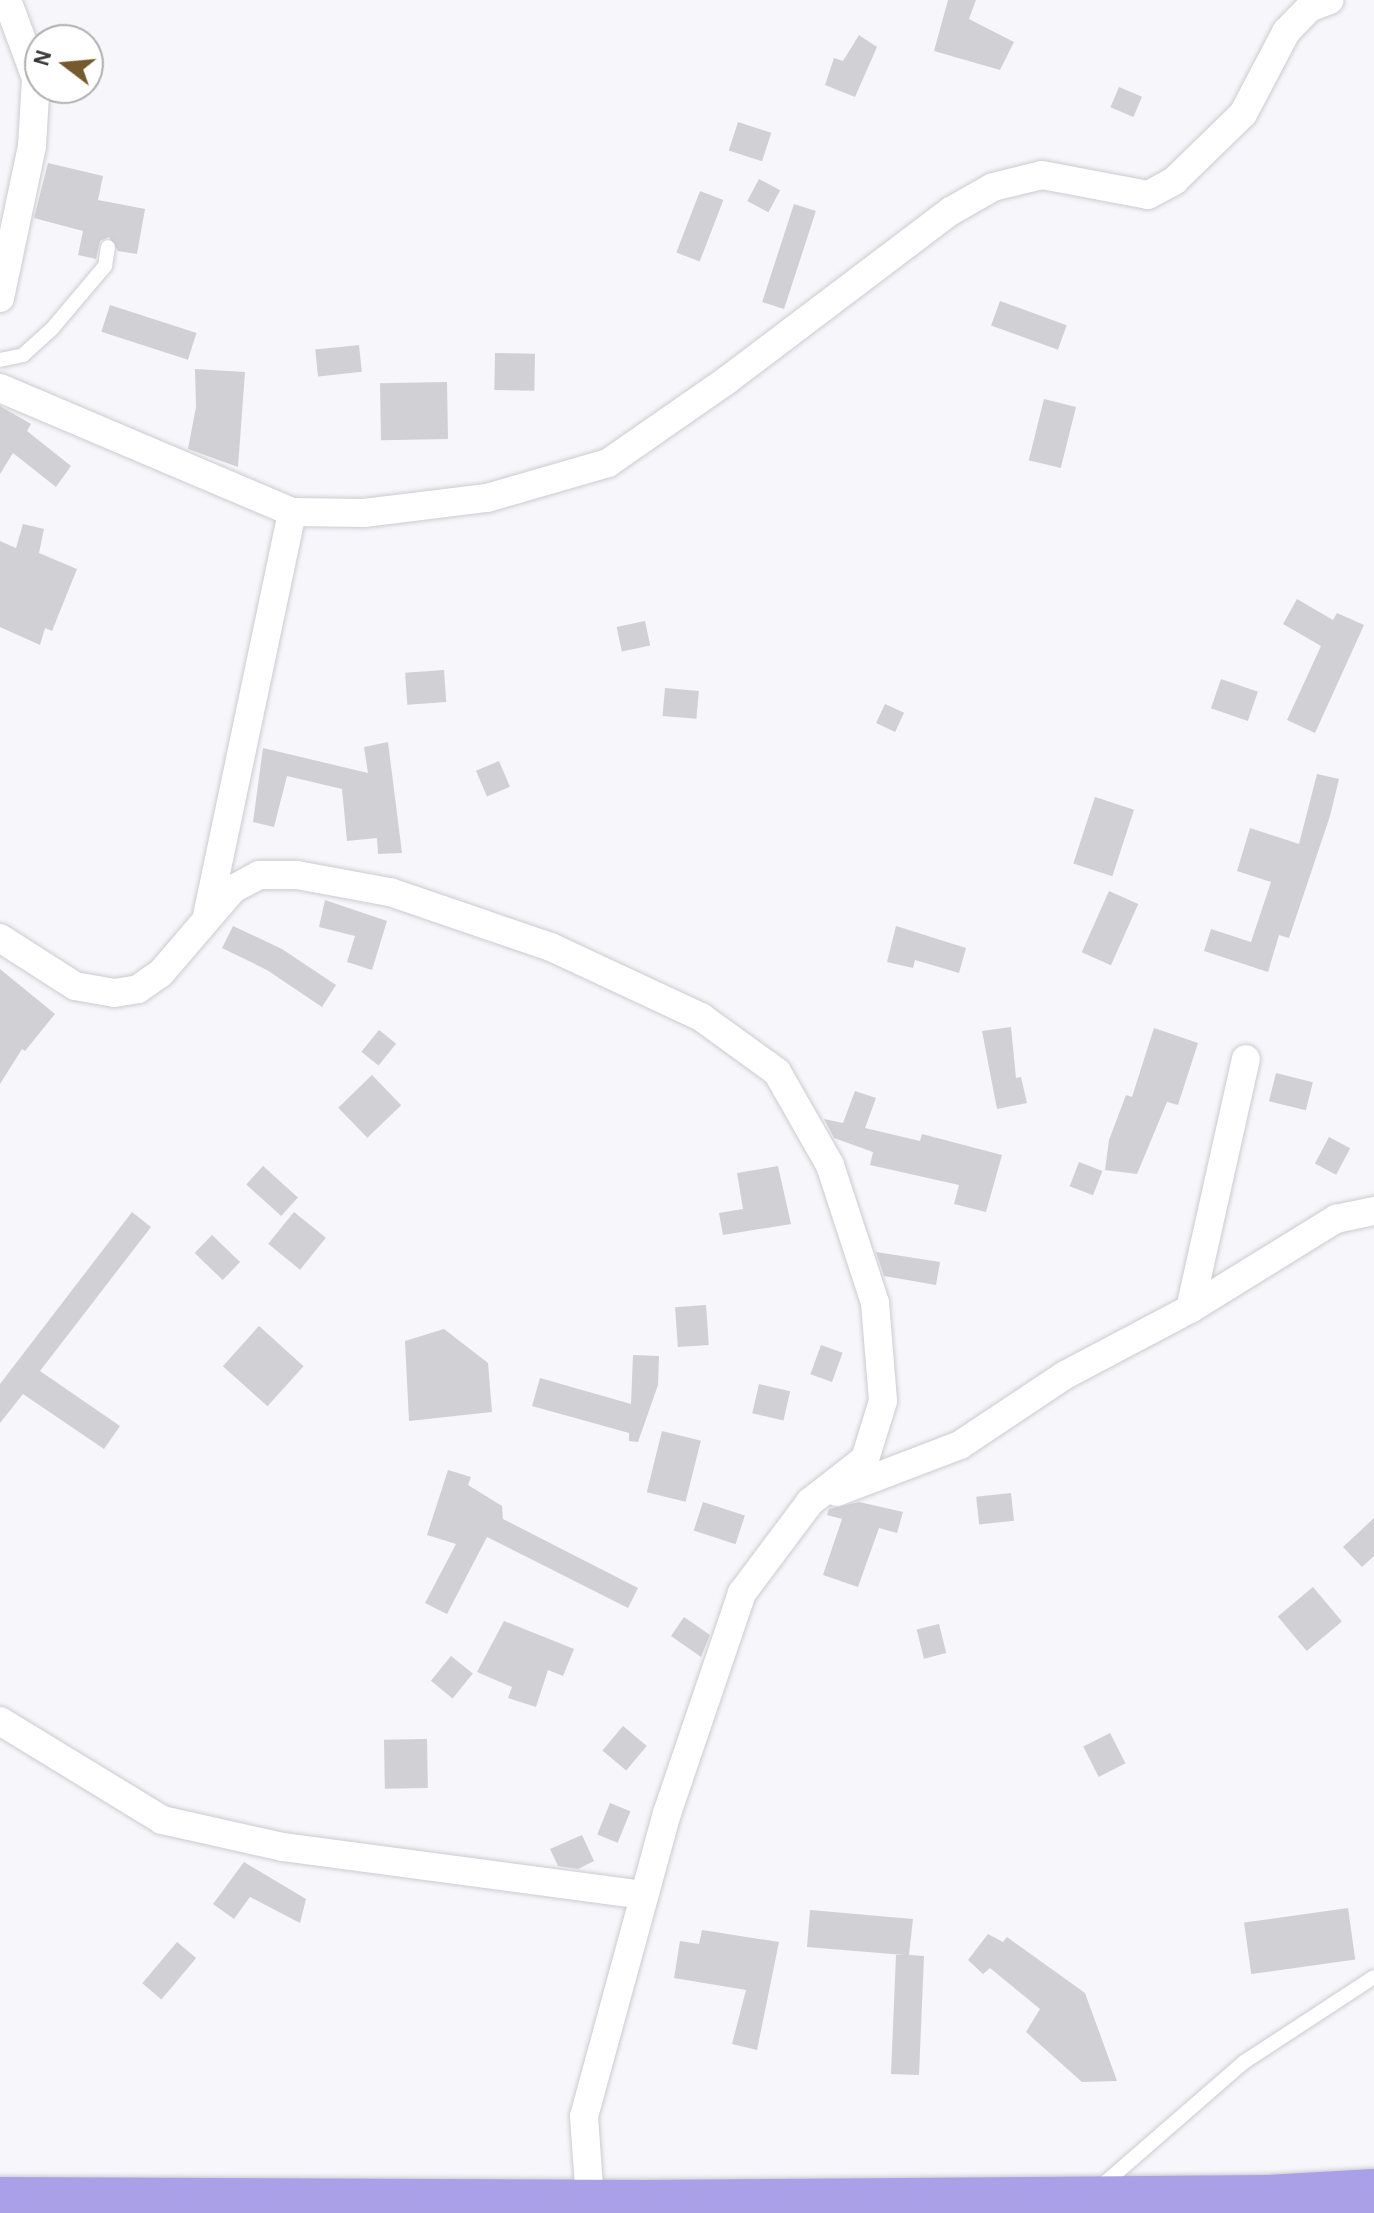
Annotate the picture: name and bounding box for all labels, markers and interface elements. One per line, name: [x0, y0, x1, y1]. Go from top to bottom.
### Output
north arrow: [24, 24, 104, 104]
text: N: [30, 48, 56, 68]

